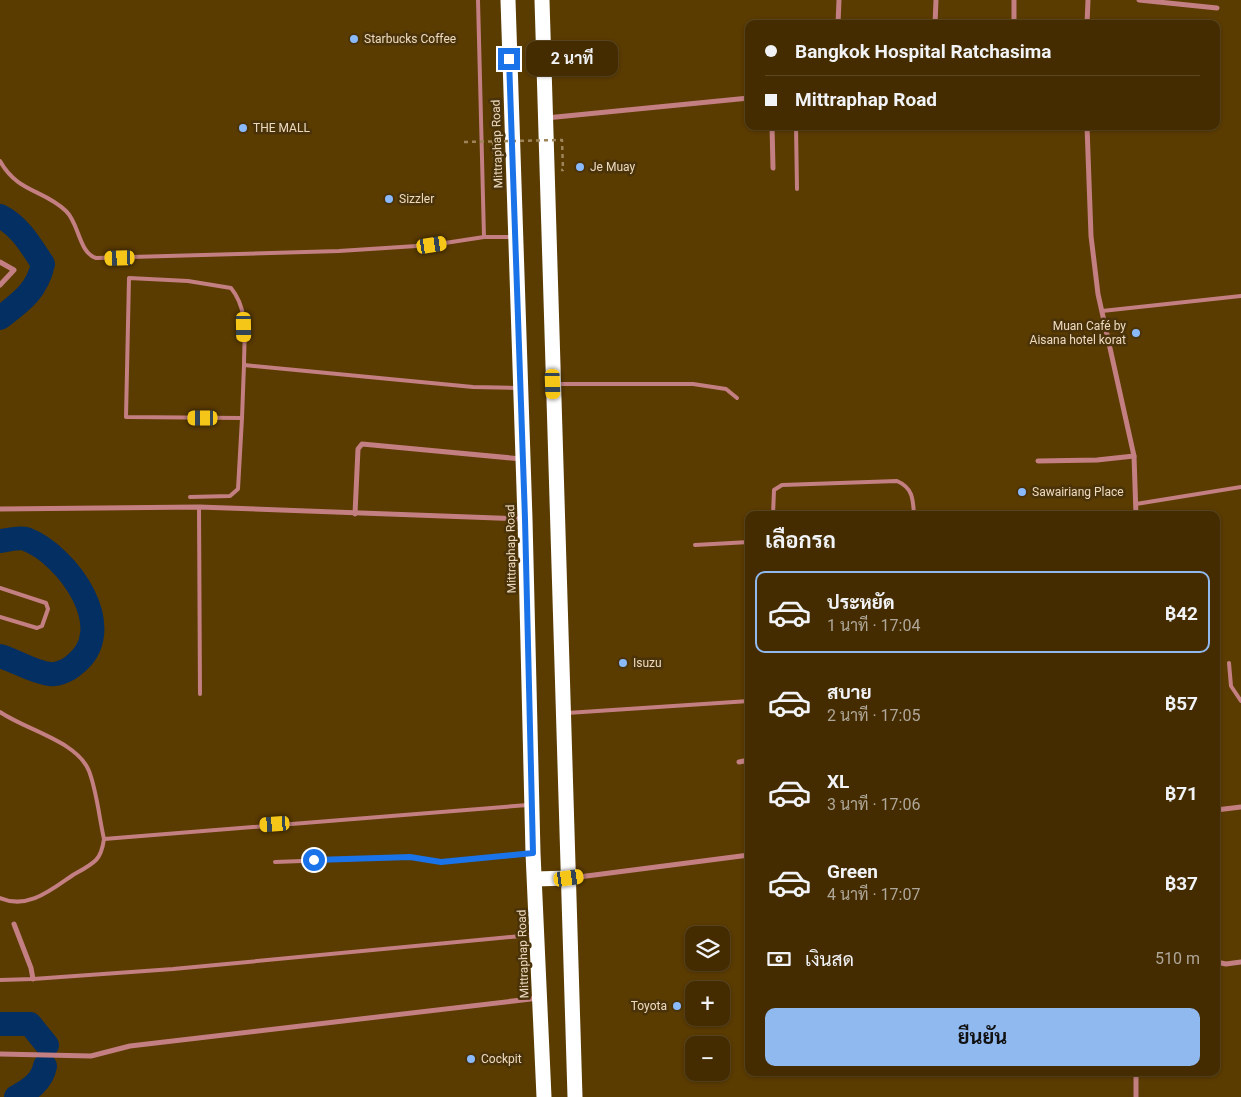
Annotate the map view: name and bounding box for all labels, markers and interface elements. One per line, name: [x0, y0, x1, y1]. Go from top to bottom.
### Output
place label: Starbucks Coffee: [364, 32, 456, 46]
marker: Starbucks Coffee: [348, 33, 360, 45]
text: Bangkok Hospital Ratchasima: [795, 40, 1051, 63]
callout: 2 นาที: [526, 42, 619, 76]
route end: [498, 48, 520, 70]
text: 2 นาที: [551, 49, 593, 68]
text: Mittraphap Road: [795, 88, 937, 111]
street label: Mittraphap Road: [488, 99, 506, 189]
place label: THE MALL: [253, 121, 310, 135]
marker: THE MALL: [237, 122, 249, 134]
place label: Je Muay: [590, 160, 635, 174]
marker: Je Muay: [574, 161, 586, 173]
place label: Sizzler: [399, 192, 434, 206]
marker: Sizzler: [383, 193, 395, 205]
car: [416, 235, 447, 255]
car: [104, 250, 135, 266]
car: [236, 312, 251, 342]
place label: Muan Café by Aisana hotel korat: [1030, 319, 1126, 347]
marker: Muan Café by Aisana hotel korat: [1130, 327, 1142, 339]
car: [544, 369, 561, 399]
car: [188, 411, 218, 426]
place label: Sawairiang Place: [1032, 485, 1124, 499]
marker: Sawairiang Place: [1016, 486, 1028, 498]
street label: Mittraphap Road: [503, 505, 519, 593]
text: เลือกรถ: [765, 528, 836, 553]
icon: car: [767, 590, 812, 635]
text: ประหยัด: [827, 591, 895, 614]
text: ฿42: [1165, 602, 1198, 625]
text: 1 นาที · 17:04: [827, 616, 920, 635]
place label: Isuzu: [633, 656, 662, 670]
marker: Isuzu: [617, 657, 629, 669]
icon: car: [767, 680, 812, 725]
text: สบาย: [827, 681, 872, 704]
text: ฿57: [1165, 692, 1198, 715]
text: 2 นาที · 17:05: [827, 706, 920, 725]
icon: car: [767, 770, 812, 815]
text: XL: [827, 770, 849, 793]
text: ฿71: [1165, 782, 1198, 805]
text: 3 นาที · 17:06: [827, 795, 920, 814]
car: [259, 815, 290, 833]
route start: [303, 849, 325, 871]
icon: car: [767, 860, 812, 905]
text: Green: [827, 860, 878, 883]
car: [553, 868, 584, 888]
text: ฿37: [1165, 872, 1198, 895]
text: 4 นาที · 17:07: [827, 885, 920, 904]
street label: Mittraphap Road: [514, 909, 532, 999]
map controls: [685, 926, 730, 1081]
button: layers: [685, 926, 730, 971]
icon: cash: [765, 945, 793, 973]
text: เงินสด: [805, 948, 854, 971]
text: 510 m: [1155, 949, 1200, 968]
button: +: [685, 981, 730, 1026]
place label: Toyota: [631, 999, 667, 1013]
marker: Toyota: [671, 1000, 683, 1012]
button: ยืนยัน: [765, 1008, 1200, 1066]
button: −: [685, 1036, 730, 1081]
place label: Cockpit: [481, 1052, 522, 1066]
marker: Cockpit: [465, 1053, 477, 1065]

